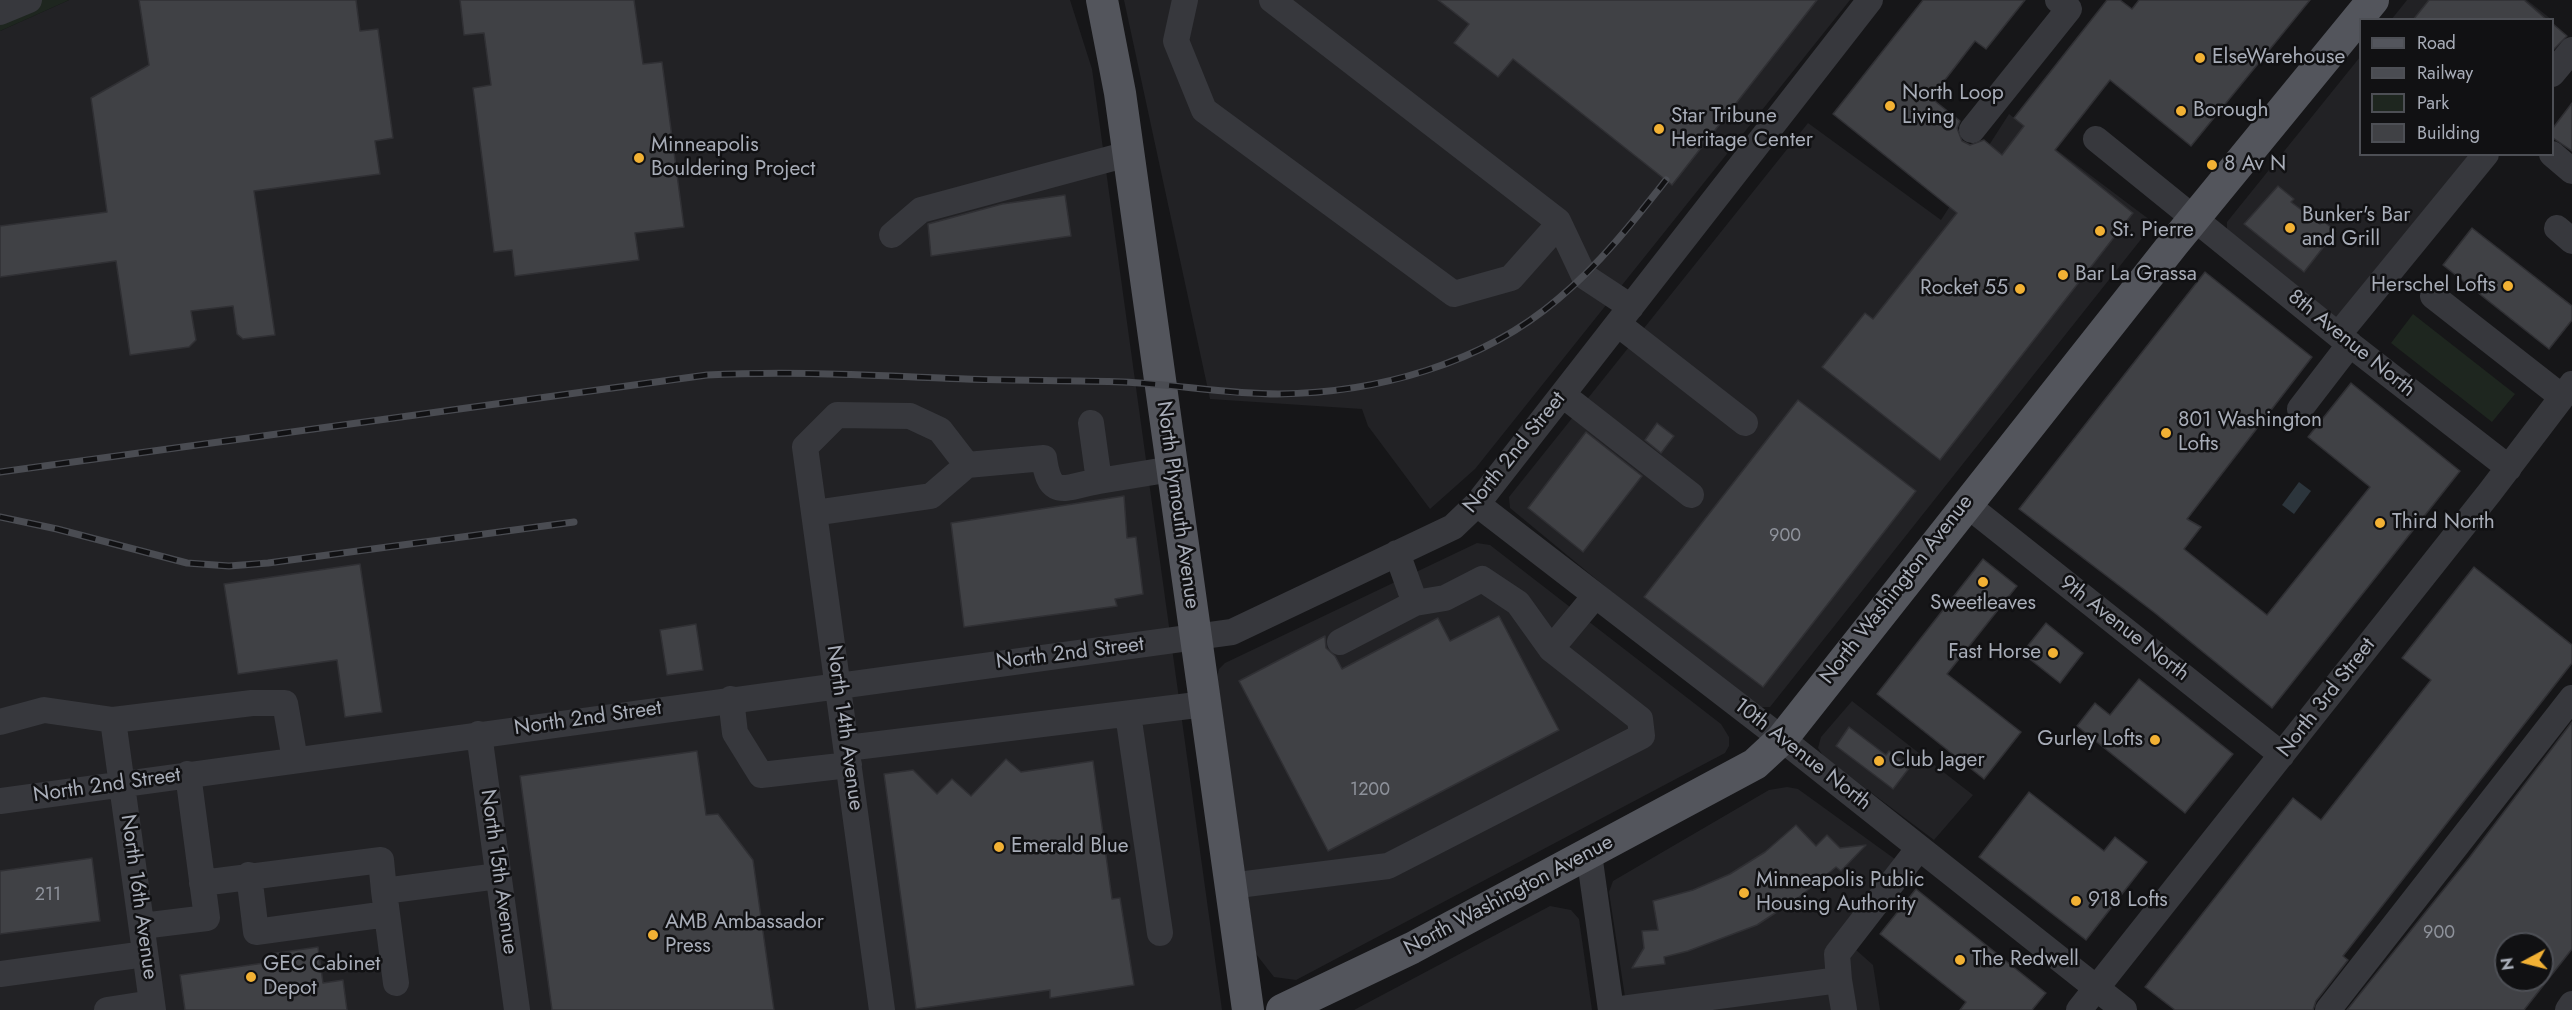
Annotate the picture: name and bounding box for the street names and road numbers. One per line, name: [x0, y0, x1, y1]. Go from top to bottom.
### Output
street label: 8th Avenue North: [2282, 285, 2420, 403]
street label: North 2nd Street: [1458, 387, 1572, 519]
street label: North Plymouth Avenue: [1150, 399, 1204, 611]
street label: North Washington Avenue: [1815, 490, 1979, 690]
street label: 9th Avenue North: [2054, 571, 2194, 687]
street label: North 2nd Street: [995, 632, 1145, 676]
street label: North 3rd Street: [2273, 633, 2381, 763]
street label: North 14th Avenue: [820, 644, 868, 812]
street label: 10th Avenue North: [1728, 694, 1876, 816]
street label: North 2nd Street: [513, 696, 663, 742]
street label: North 2nd Street: [32, 763, 182, 809]
street label: North 15th Avenue: [474, 788, 522, 956]
street label: North 16th Avenue: [114, 813, 162, 981]
street label: North Washington Avenue: [1400, 830, 1618, 962]

